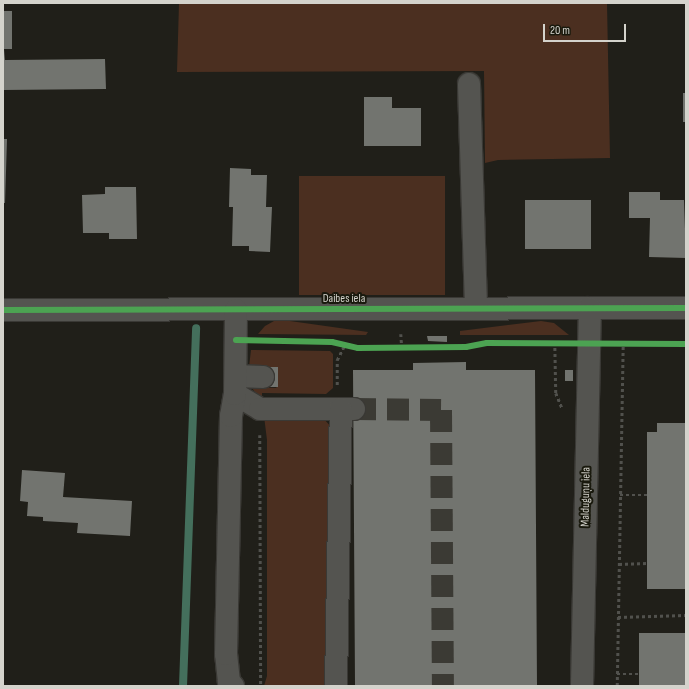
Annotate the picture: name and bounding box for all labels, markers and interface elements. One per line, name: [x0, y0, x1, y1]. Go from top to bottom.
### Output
scale bar: [545, 16, 628, 42]
text: 20 m: [550, 23, 570, 38]
street label: Daibes iela: [323, 292, 365, 306]
street label: Malduguņu iela: [578, 467, 594, 527]

